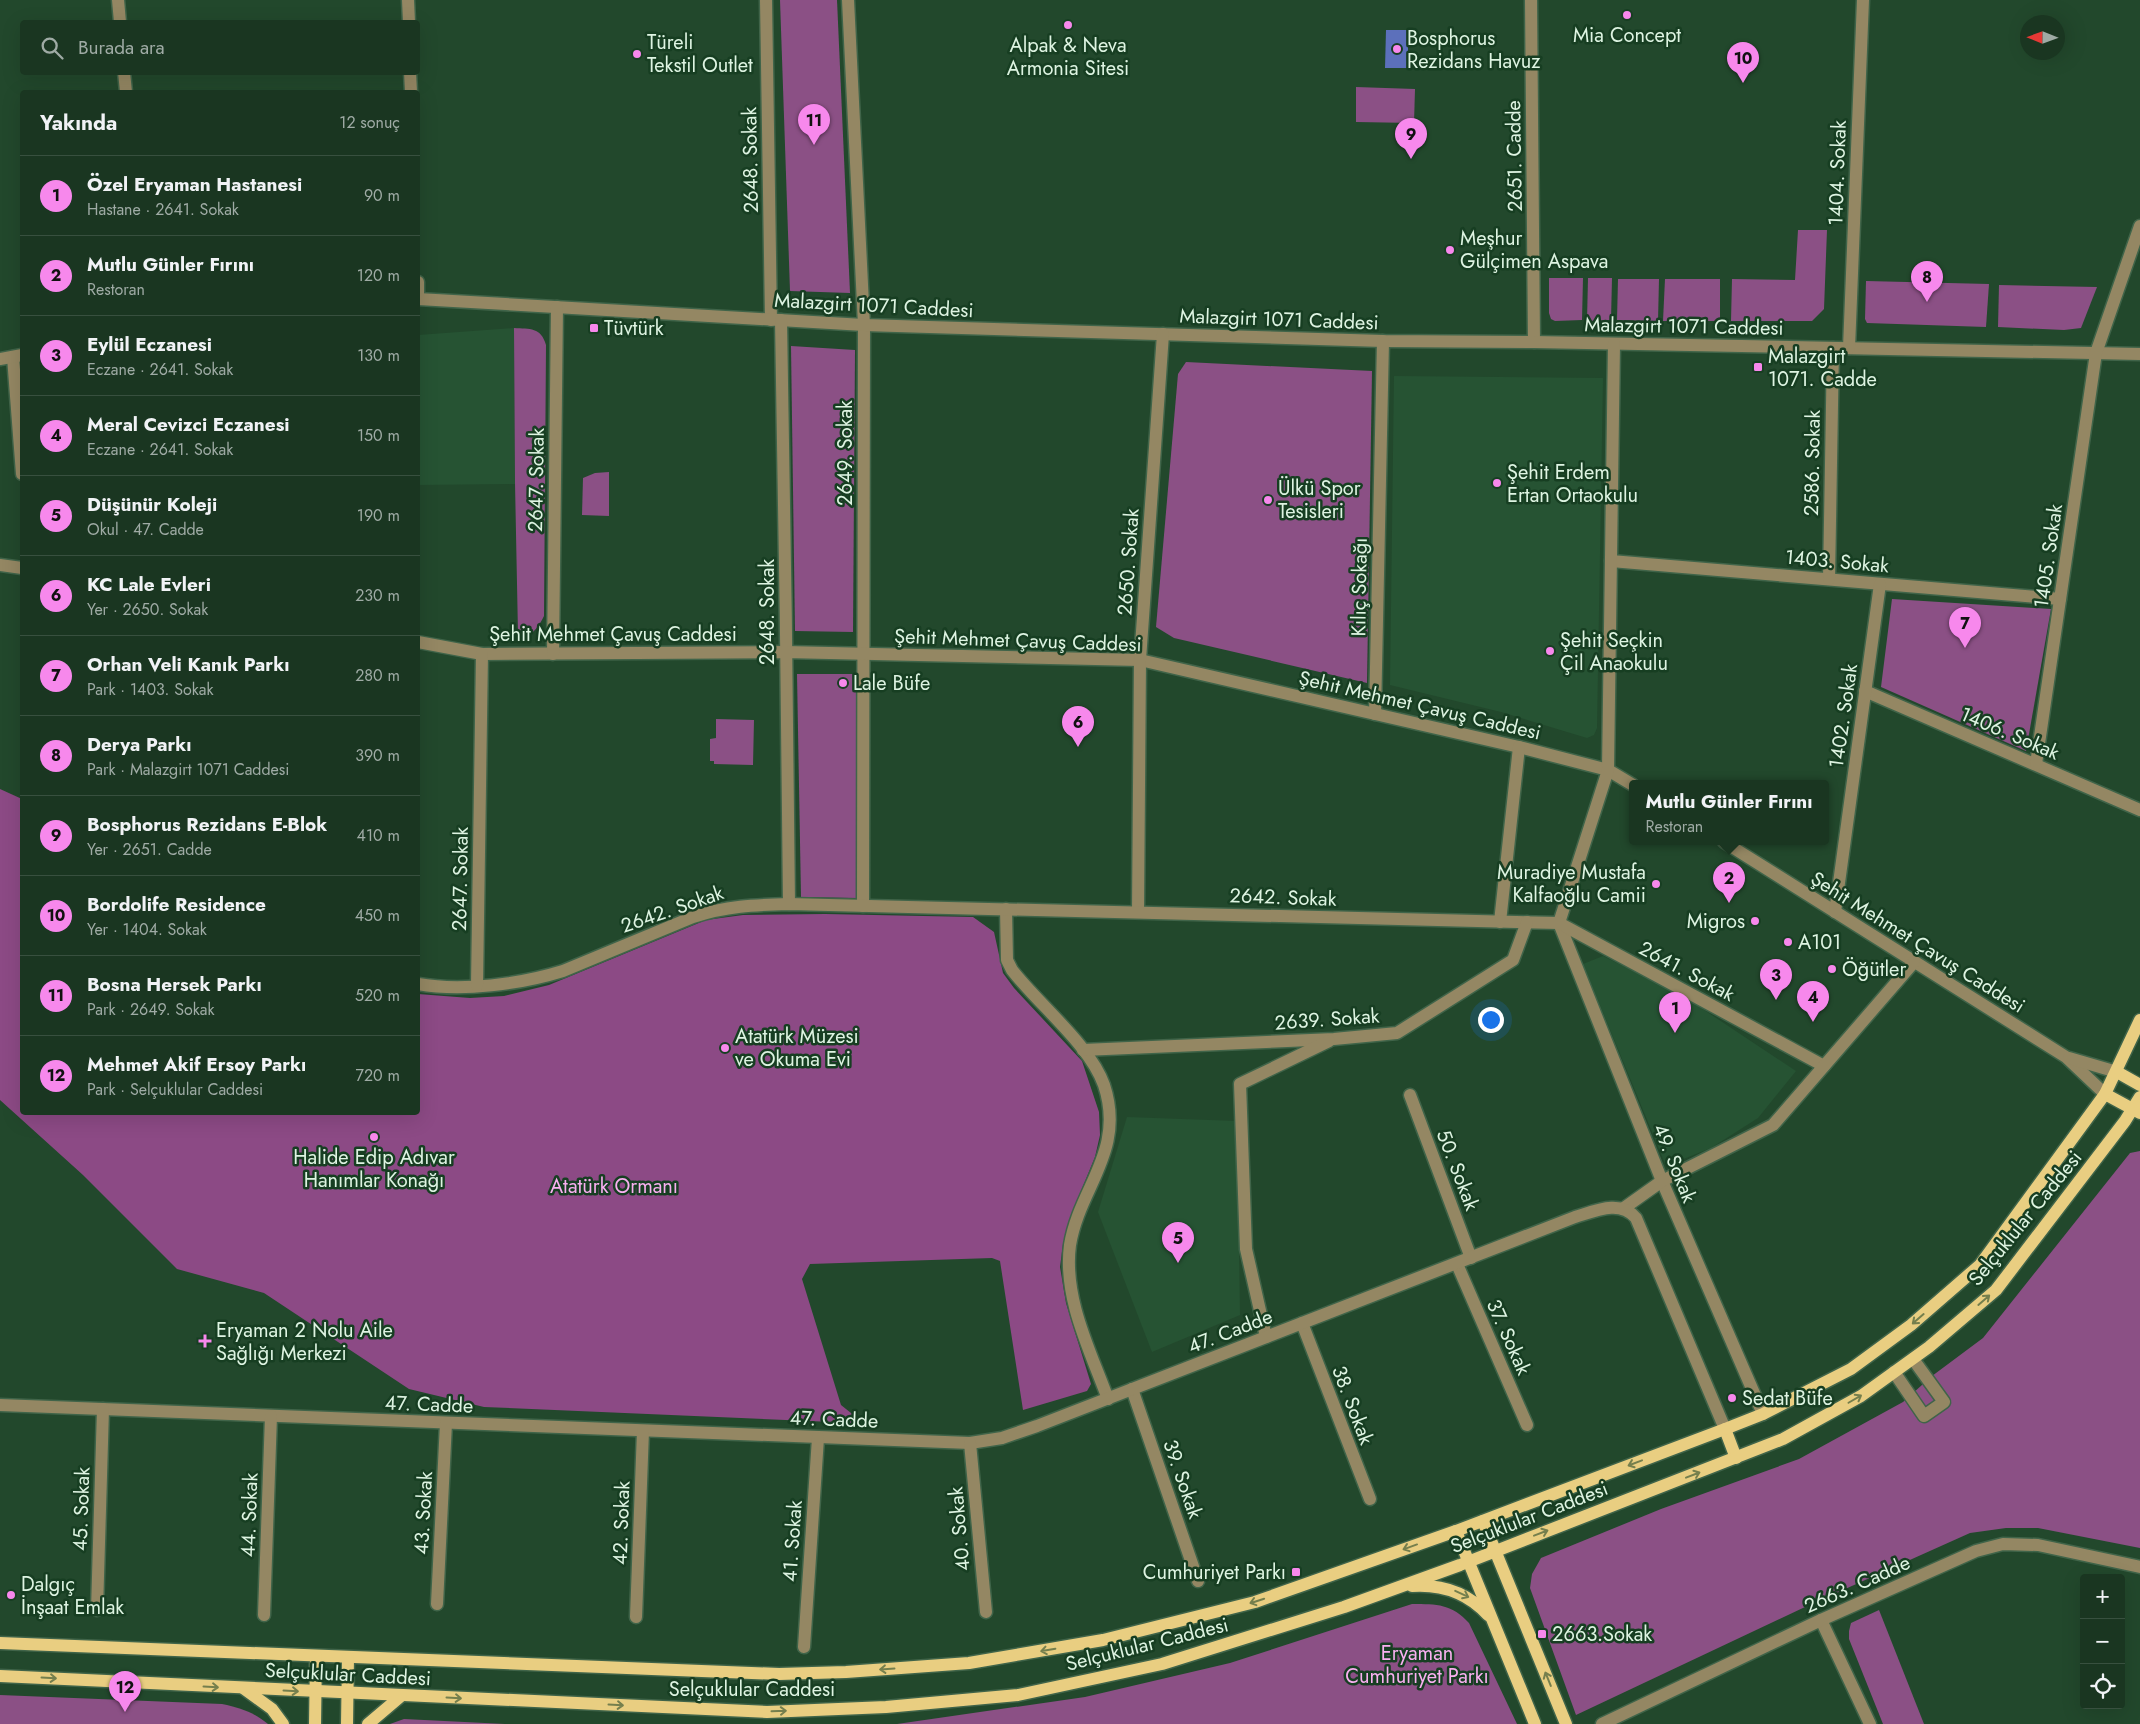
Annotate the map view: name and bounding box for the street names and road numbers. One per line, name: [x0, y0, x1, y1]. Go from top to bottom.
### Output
street label: 2651. Cadde: [1499, 100, 1530, 212]
street label: 2648. Sokak: [735, 106, 766, 213]
street label: 1404. Sokak: [1821, 120, 1854, 226]
street label: Malazgirt 1071 Caddesi: [774, 286, 974, 325]
street label: Malazgirt 1071 Caddesi: [1179, 302, 1379, 337]
street label: Malazgirt 1071 Caddesi: [1584, 310, 1784, 343]
street label: 2649. Sokak: [831, 400, 860, 506]
street label: 2586. Sokak: [1797, 409, 1828, 516]
street label: 2647. Sokak: [521, 427, 552, 532]
street label: 1405. Sokak: [2027, 502, 2070, 610]
street label: 2650. Sokak: [1110, 507, 1147, 617]
street label: Kılıç Sokağı: [1344, 537, 1375, 637]
street label: 1403. Sokak: [1784, 543, 1890, 581]
street label: 2648. Sokak: [753, 559, 782, 665]
street label: Şehit Mehmet Çavuş Caddesi: [489, 620, 737, 649]
street label: Şehit Mehmet Çavuş Caddesi: [894, 622, 1142, 659]
street label: 1402. Sokak: [1822, 662, 1865, 770]
street label: Şehit Mehmet Çavuş Caddesi: [1296, 663, 1544, 747]
street label: 1406. Sokak: [1956, 700, 2064, 767]
street label: 2647. Sokak: [445, 826, 476, 931]
street label: Şehit Mehmet Çavuş Caddesi: [1805, 864, 2030, 1020]
street label: 2642. Sokak: [617, 878, 728, 941]
street label: 2642. Sokak: [1229, 881, 1337, 914]
street label: 2641. Sokak: [1634, 934, 1740, 1009]
street label: 2639. Sokak: [1274, 1001, 1381, 1038]
street label: 49. Sokak: [1646, 1119, 1704, 1207]
street label: 50. Sokak: [1429, 1126, 1486, 1215]
street label: Selçuklular Caddesi: [1962, 1144, 2089, 1292]
street label: 37. Sokak: [1479, 1295, 1538, 1380]
street label: 47. Cadde: [1184, 1302, 1277, 1361]
street label: 38. Sokak: [1324, 1361, 1381, 1449]
street label: 47. Cadde: [384, 1388, 474, 1421]
street label: 47. Cadde: [789, 1403, 879, 1436]
street label: 39. Sokak: [1155, 1436, 1210, 1523]
street label: 45. Sokak: [66, 1466, 97, 1552]
street label: 43. Sokak: [407, 1470, 440, 1555]
street label: 44. Sokak: [234, 1472, 265, 1558]
street label: Selçuklular Caddesi: [1446, 1474, 1612, 1561]
street label: 42. Sokak: [606, 1480, 637, 1566]
street label: 40. Sokak: [941, 1485, 978, 1572]
street label: 41. Sokak: [775, 1499, 810, 1583]
street label: 2663. Cadde: [1799, 1548, 1915, 1621]
street label: Selçuklular Caddesi: [1063, 1610, 1231, 1679]
street label: Selçuklular Caddesi: [264, 1656, 432, 1693]
street label: Selçuklular Caddesi: [669, 1675, 835, 1704]

